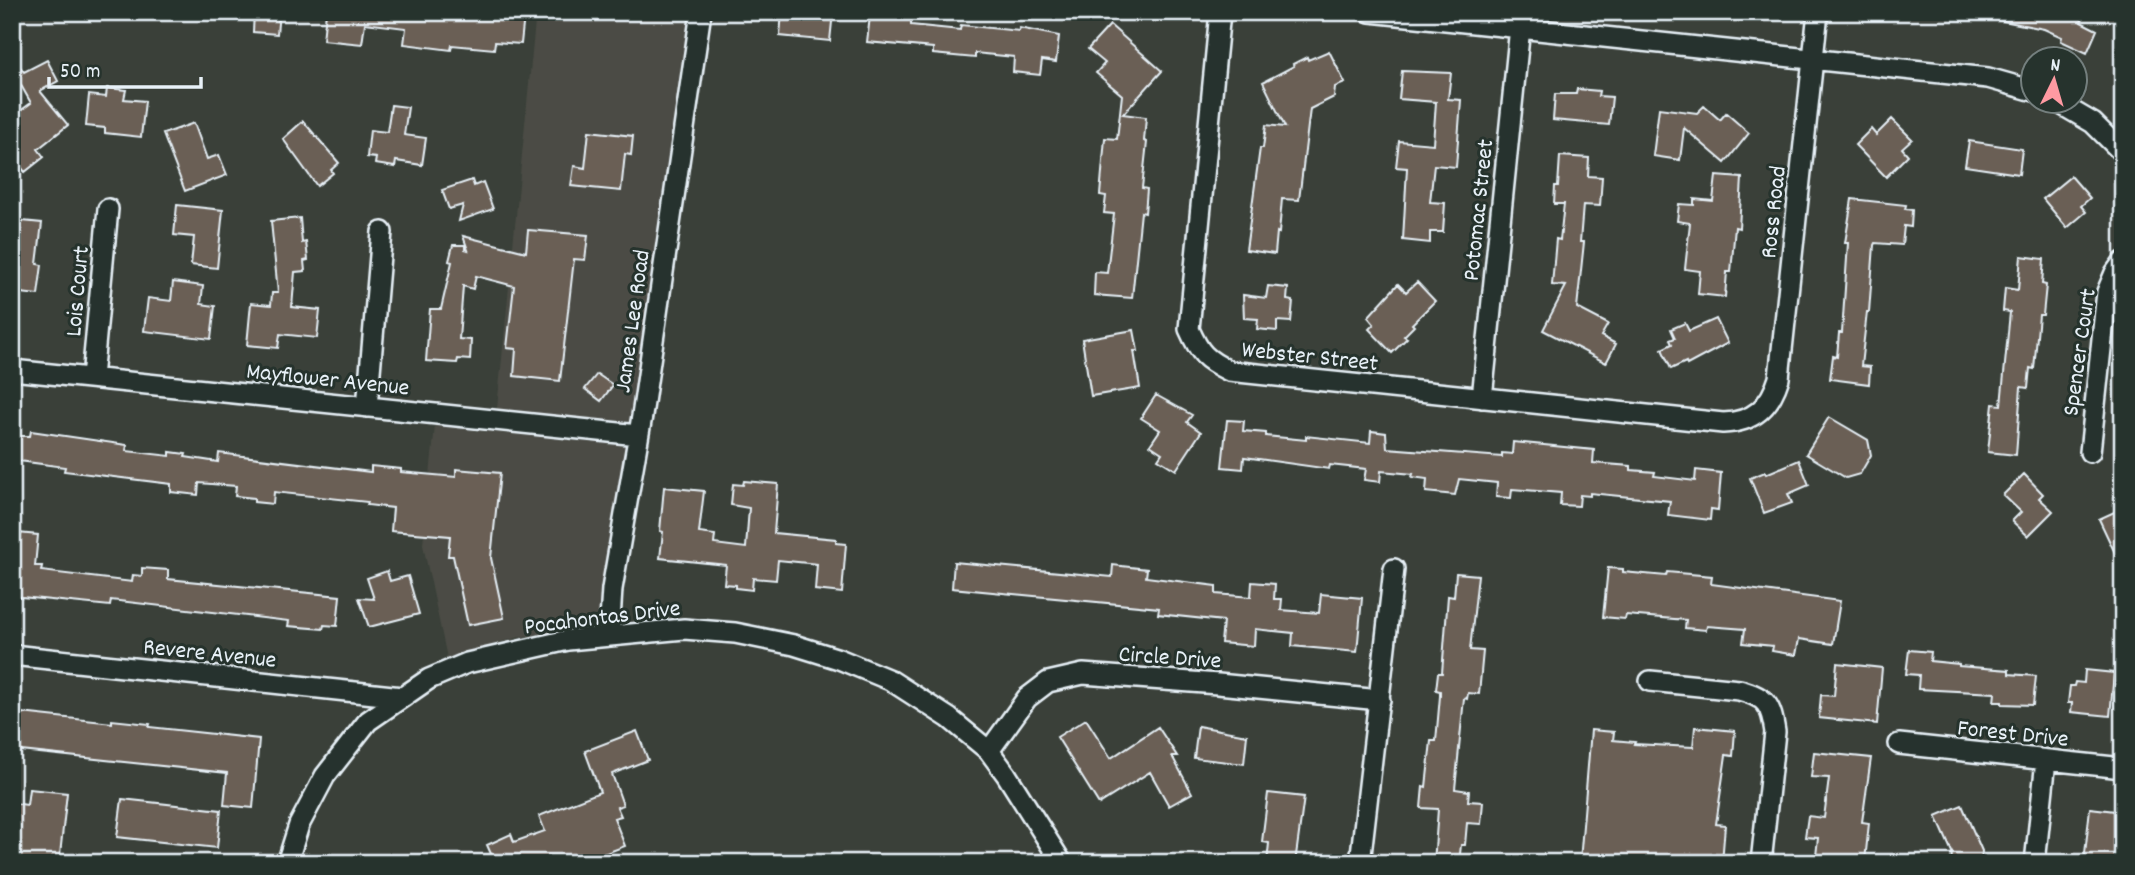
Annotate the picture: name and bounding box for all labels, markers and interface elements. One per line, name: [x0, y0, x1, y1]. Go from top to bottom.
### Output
scale bar: [49, 46, 201, 90]
north arrow: [2020, 46, 2090, 116]
text: N: [2049, 53, 2061, 80]
text: 50 m: [60, 58, 100, 88]
street label: Potomac Street: [1456, 138, 1504, 283]
street label: Ross Road: [1753, 164, 1797, 260]
street label: Lois Court: [58, 244, 100, 338]
street label: James Lee Road: [607, 248, 661, 395]
street label: Spencer Court: [2055, 286, 2107, 418]
street label: Webster Street: [1240, 334, 1380, 382]
street label: Mayflower Avenue: [244, 356, 411, 406]
street label: Pocahontas Drive: [522, 593, 682, 645]
street label: Revere Avenue: [142, 631, 278, 679]
street label: Circle Drive: [1117, 638, 1222, 680]
street label: Forest Drive: [1955, 712, 2070, 758]

